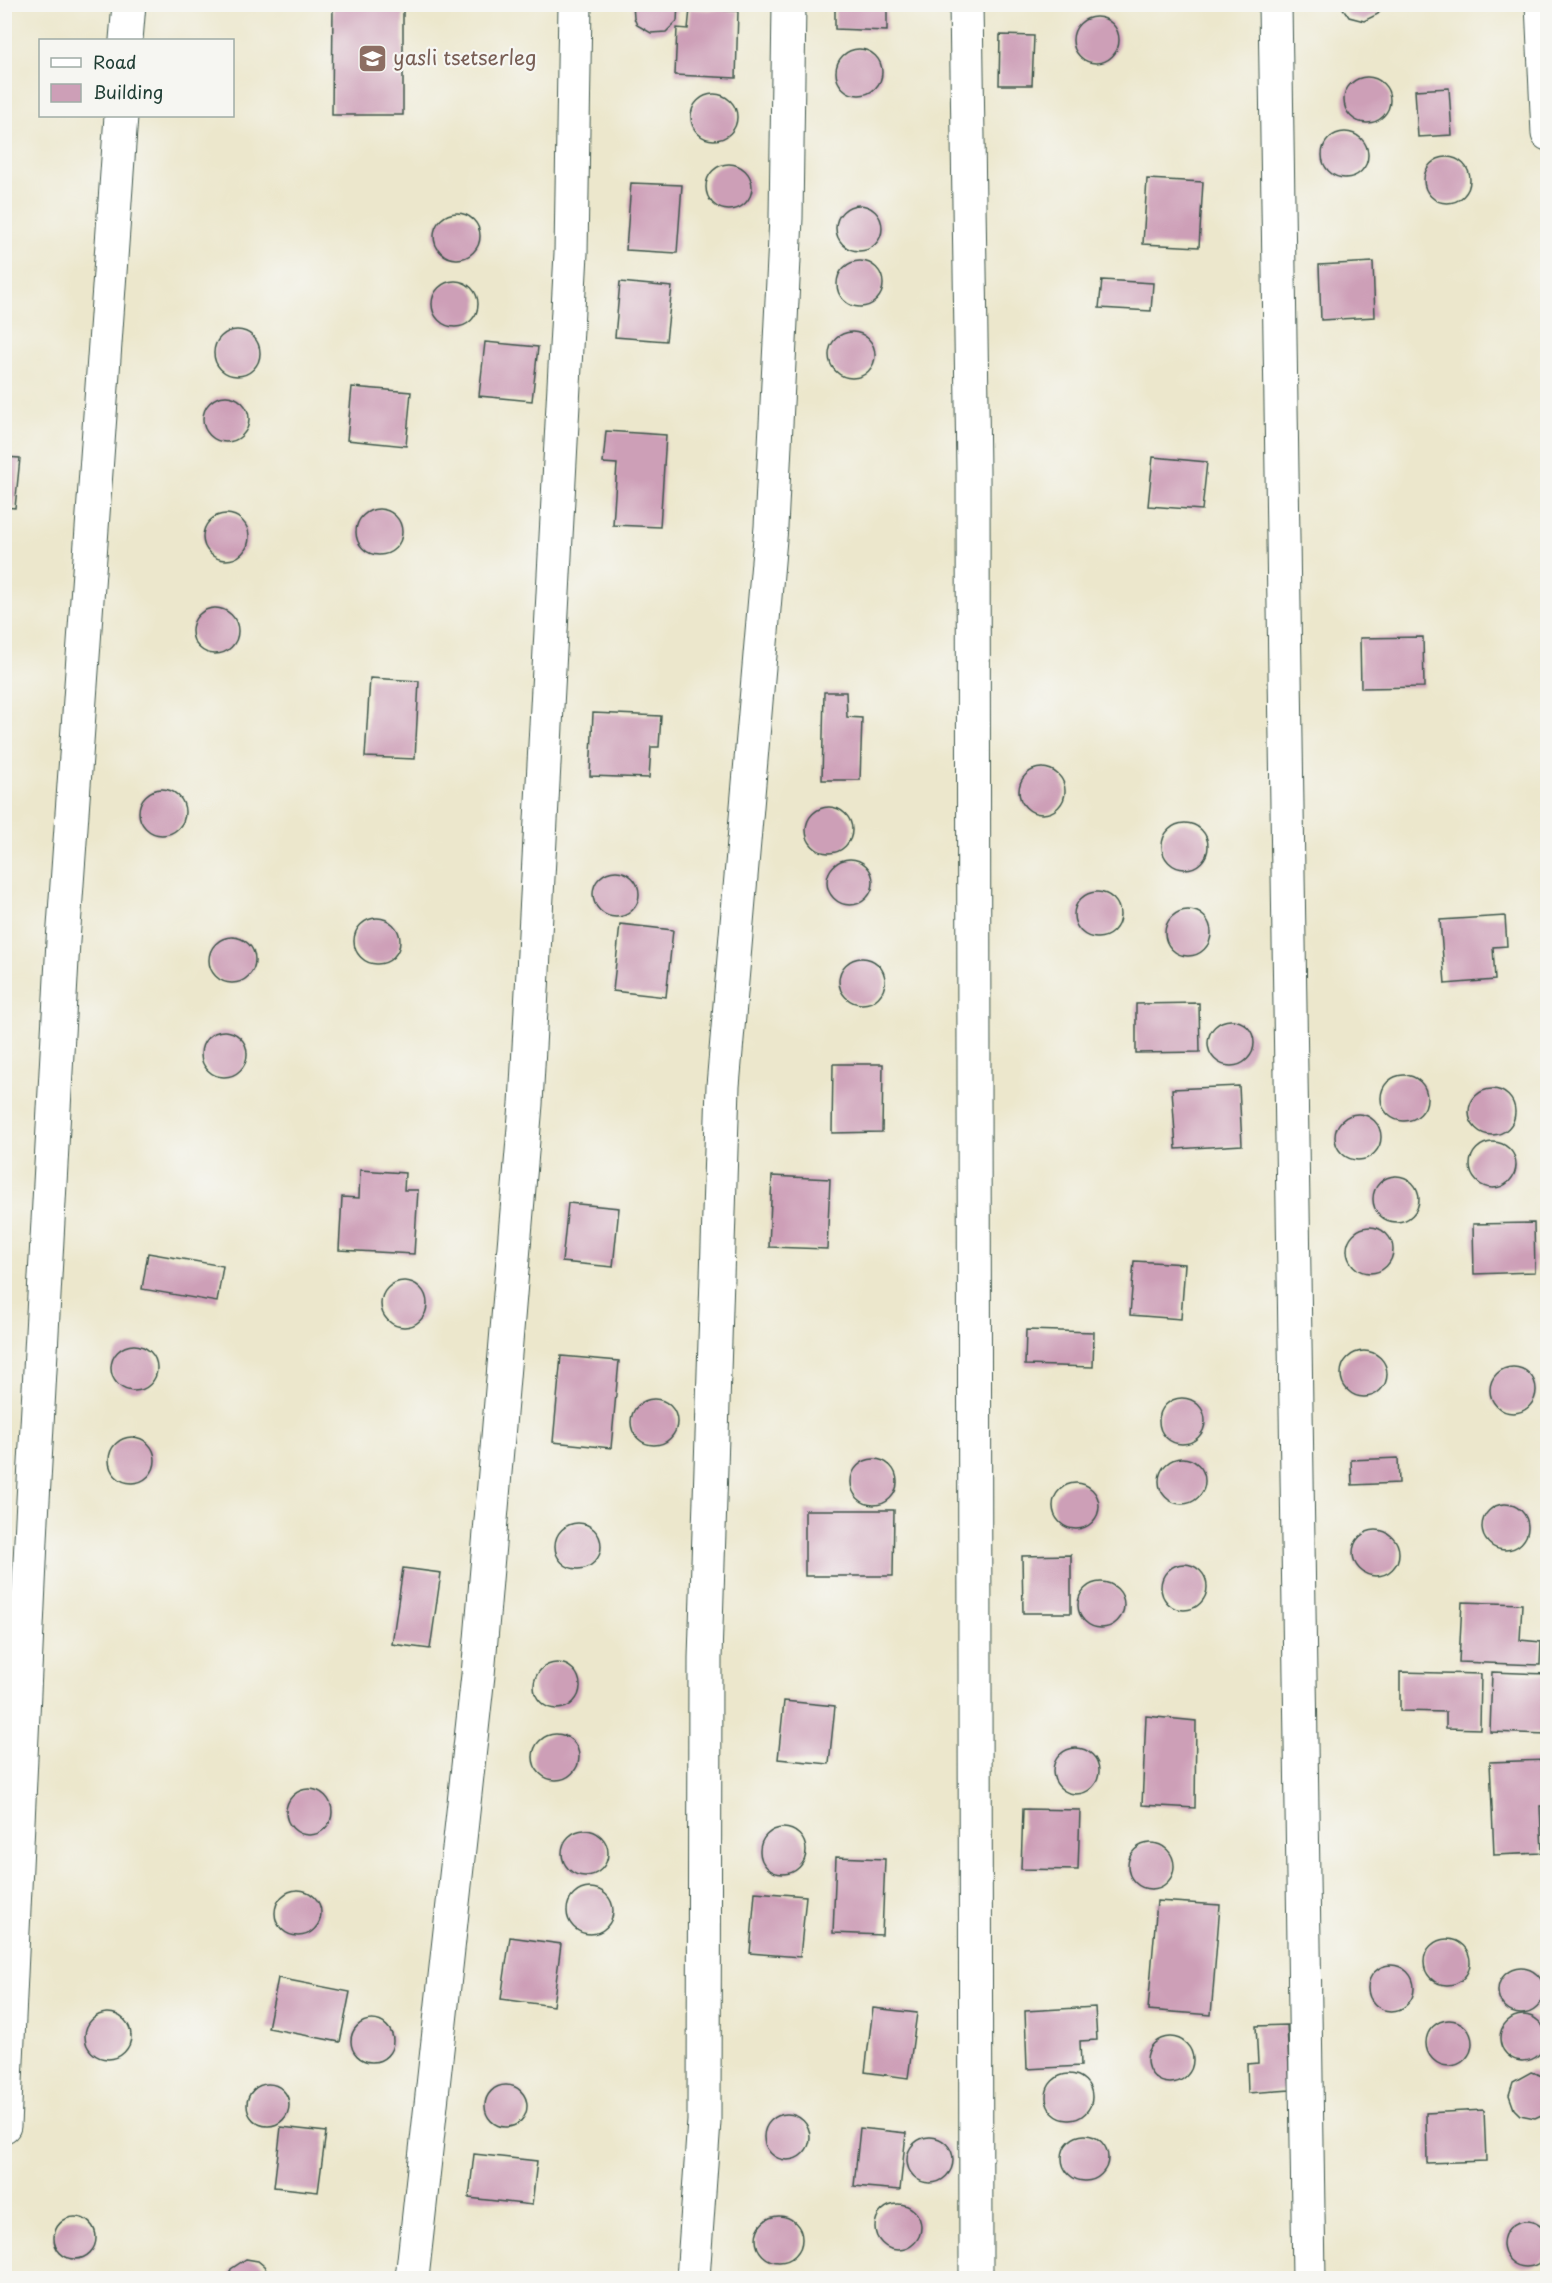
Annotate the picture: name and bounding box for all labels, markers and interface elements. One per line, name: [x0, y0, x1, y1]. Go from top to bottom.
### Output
legend: [39, 39, 234, 117]
school or university icon: yasli tsetserleg: [356, 42, 388, 74]
place label: yasli tsetserleg: [393, 42, 537, 72]
text: Road: [93, 48, 137, 75]
text: Building: [93, 78, 163, 105]

